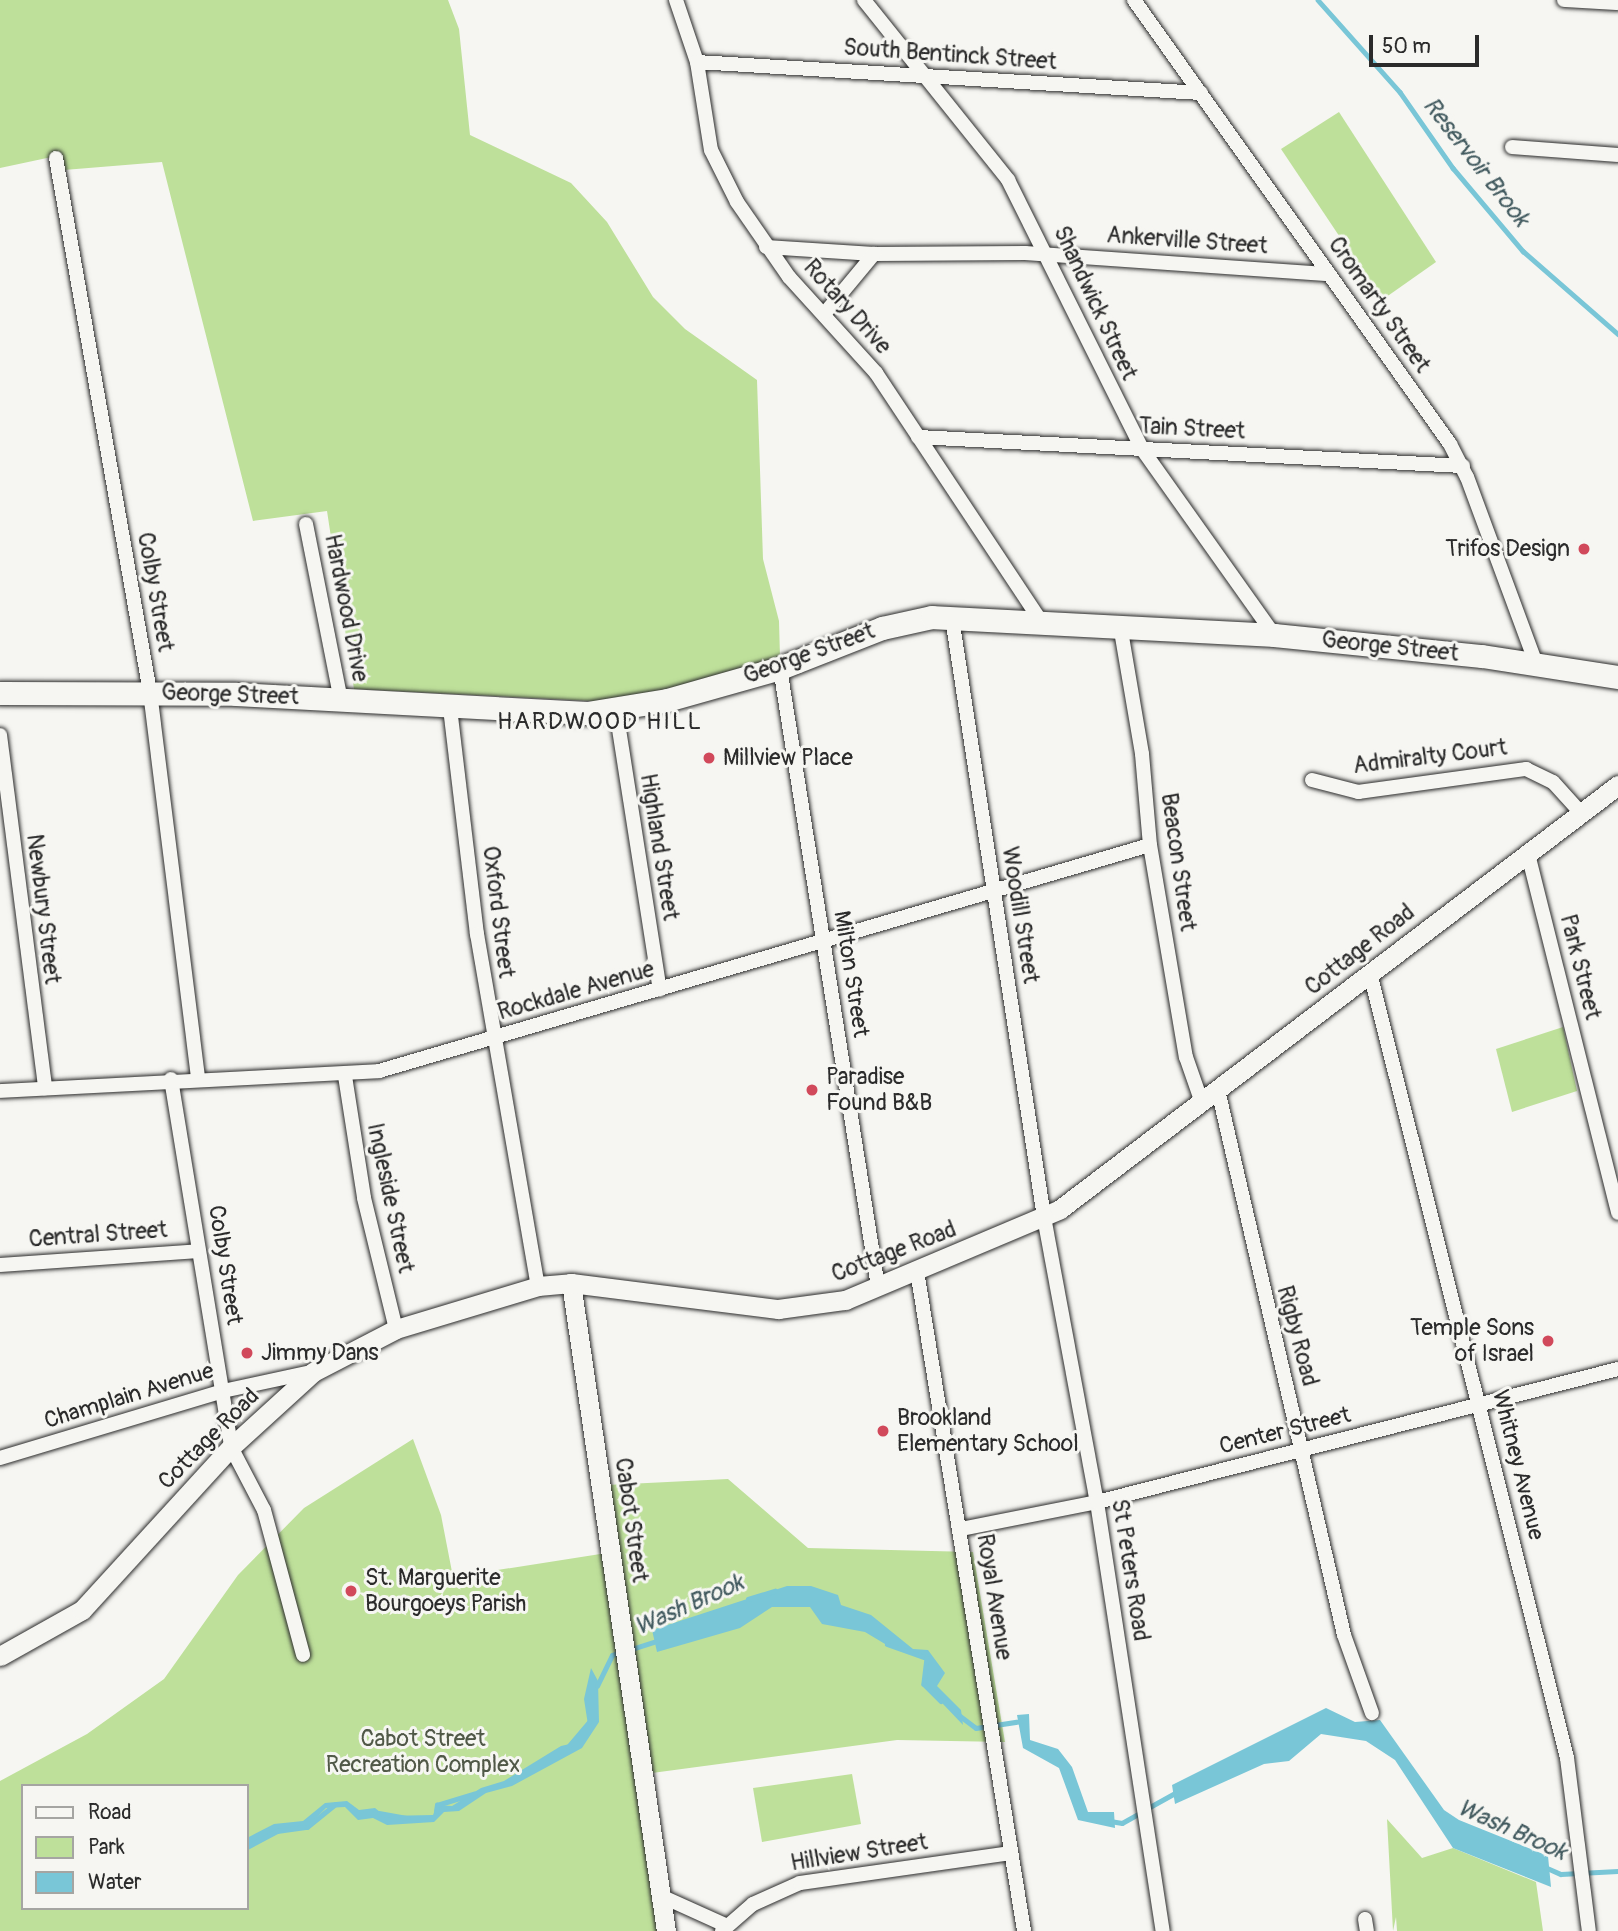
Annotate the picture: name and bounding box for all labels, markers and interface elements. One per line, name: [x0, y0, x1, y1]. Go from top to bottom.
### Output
scale bar: [1373, 21, 1483, 65]
text: 50 m: [1382, 33, 1431, 60]
street label: South Bentinck Street: [842, 34, 1058, 76]
water label: Reservoir Brook: [1417, 92, 1535, 232]
street label: Shandwick Street: [1047, 222, 1143, 384]
street label: Ankerville Street: [1106, 222, 1268, 260]
street label: Cromarty Street: [1322, 232, 1436, 378]
street label: Rotary Drive: [797, 254, 897, 360]
street label: Tain Street: [1138, 412, 1246, 446]
street label: Colby Street: [131, 530, 179, 654]
street label: Hardwood Drive: [318, 532, 374, 684]
place label: Trifos Design: [1445, 535, 1570, 563]
marker: Trifos Design: [1576, 541, 1592, 557]
street label: George Street: [740, 618, 878, 690]
street label: George Street: [1320, 626, 1460, 668]
street label: George Street: [161, 679, 299, 711]
district label: HARDWOOD HILL: [499, 708, 701, 736]
street label: Admiralty Court: [1352, 734, 1508, 780]
place label: Millview Place: [723, 744, 853, 772]
marker: Millview Place: [701, 750, 717, 766]
street label: Highland Street: [634, 772, 684, 922]
street label: Beacon Street: [1155, 791, 1201, 933]
street label: Newbury Street: [20, 833, 66, 985]
street label: Oxford Street: [476, 844, 520, 980]
street label: Woodill Street: [996, 845, 1044, 985]
street label: Cottage Road: [1300, 899, 1420, 1001]
street label: Milton Street: [827, 909, 875, 1039]
street label: Park Street: [1554, 911, 1606, 1023]
street label: Rockdale Avenue: [495, 955, 657, 1027]
place label: Paradise Found B&B: [826, 1063, 932, 1117]
marker: Paradise Found B&B: [804, 1082, 820, 1098]
street label: Ingleside Street: [361, 1121, 419, 1275]
street label: Colby Street: [202, 1203, 248, 1327]
street label: Central Street: [28, 1216, 168, 1254]
street label: Cottage Road: [828, 1216, 960, 1288]
street label: Rigby Road: [1270, 1283, 1324, 1389]
place label: Temple Sons of Israel: [1410, 1314, 1534, 1368]
marker: Temple Sons of Israel: [1540, 1333, 1556, 1349]
place label: Jimmy Dans: [261, 1339, 378, 1367]
marker: Jimmy Dans: [239, 1345, 255, 1361]
street label: Champlain Avenue: [41, 1357, 217, 1435]
street label: Cottage Road: [153, 1383, 265, 1495]
street label: Whitney Avenue: [1486, 1387, 1550, 1543]
street label: Center Street: [1217, 1401, 1353, 1461]
place label: Brookland Elementary School: [897, 1404, 1079, 1458]
marker: Brookland Elementary School: [875, 1423, 891, 1439]
street label: Cabot Street: [609, 1456, 653, 1584]
street label: St Peters Road: [1105, 1497, 1155, 1643]
street label: Royal Avenue: [970, 1532, 1018, 1662]
place label: St. Marguerite Bourgoeys Parish: [365, 1564, 526, 1618]
water label: Wash Brook: [630, 1568, 748, 1642]
marker: St. Marguerite Bourgoeys Parish: [343, 1583, 359, 1599]
park label: Cabot Street Recreation Complex: [326, 1725, 520, 1779]
legend: [21, 1784, 248, 1910]
water label: Wash Brook: [1453, 1793, 1571, 1867]
text: Road: [88, 1799, 132, 1826]
street label: Hillview Street: [789, 1829, 929, 1877]
text: Park: [88, 1834, 125, 1861]
text: Water: [88, 1869, 141, 1896]

